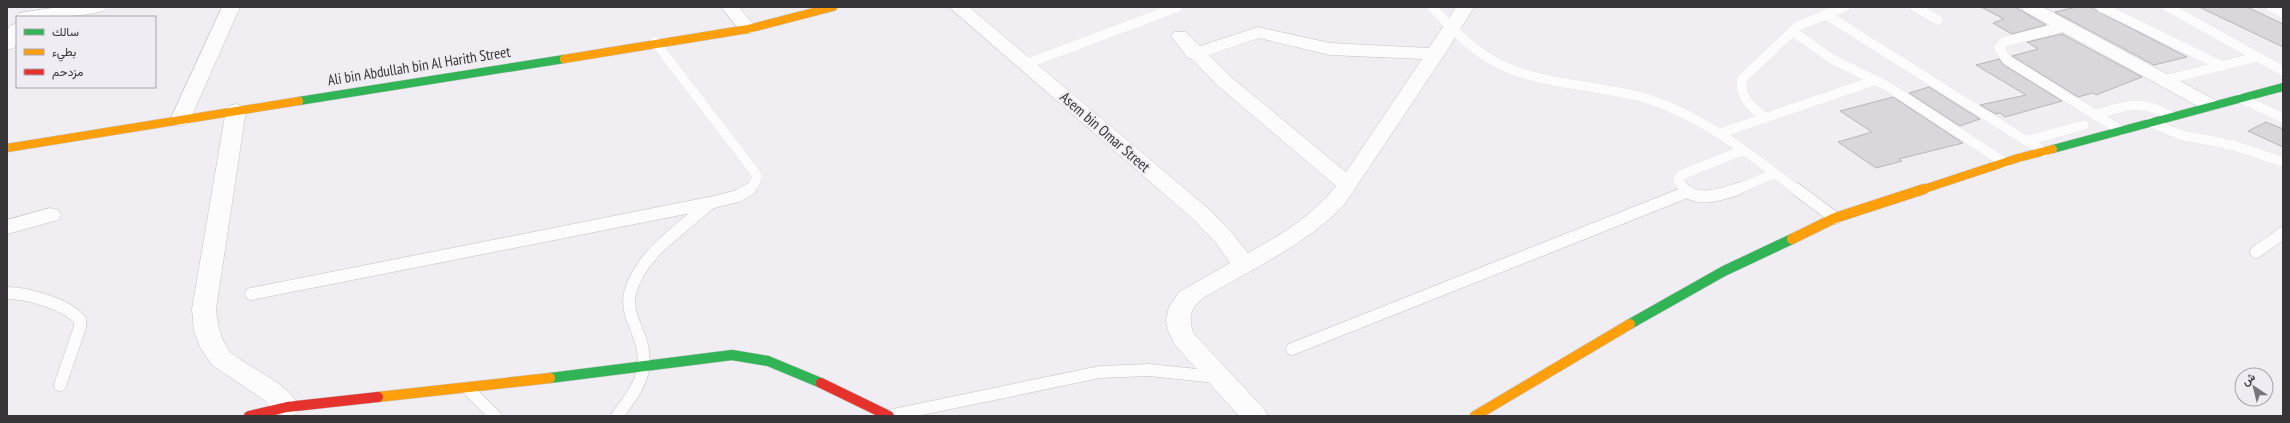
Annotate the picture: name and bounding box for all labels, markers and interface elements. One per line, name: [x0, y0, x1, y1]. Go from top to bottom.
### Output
legend: [16, 16, 156, 88]
text: سالك: [52, 24, 79, 39]
street label: Ali bin Abdullah bin Al Harith Street: [326, 42, 512, 89]
text: بطيء: [52, 44, 76, 62]
text: مزدحم: [52, 64, 83, 80]
street label: Asem bin Omar Street: [1056, 87, 1154, 176]
north arrow: [2234, 367, 2274, 407]
text: ش: [2239, 369, 2258, 388]

